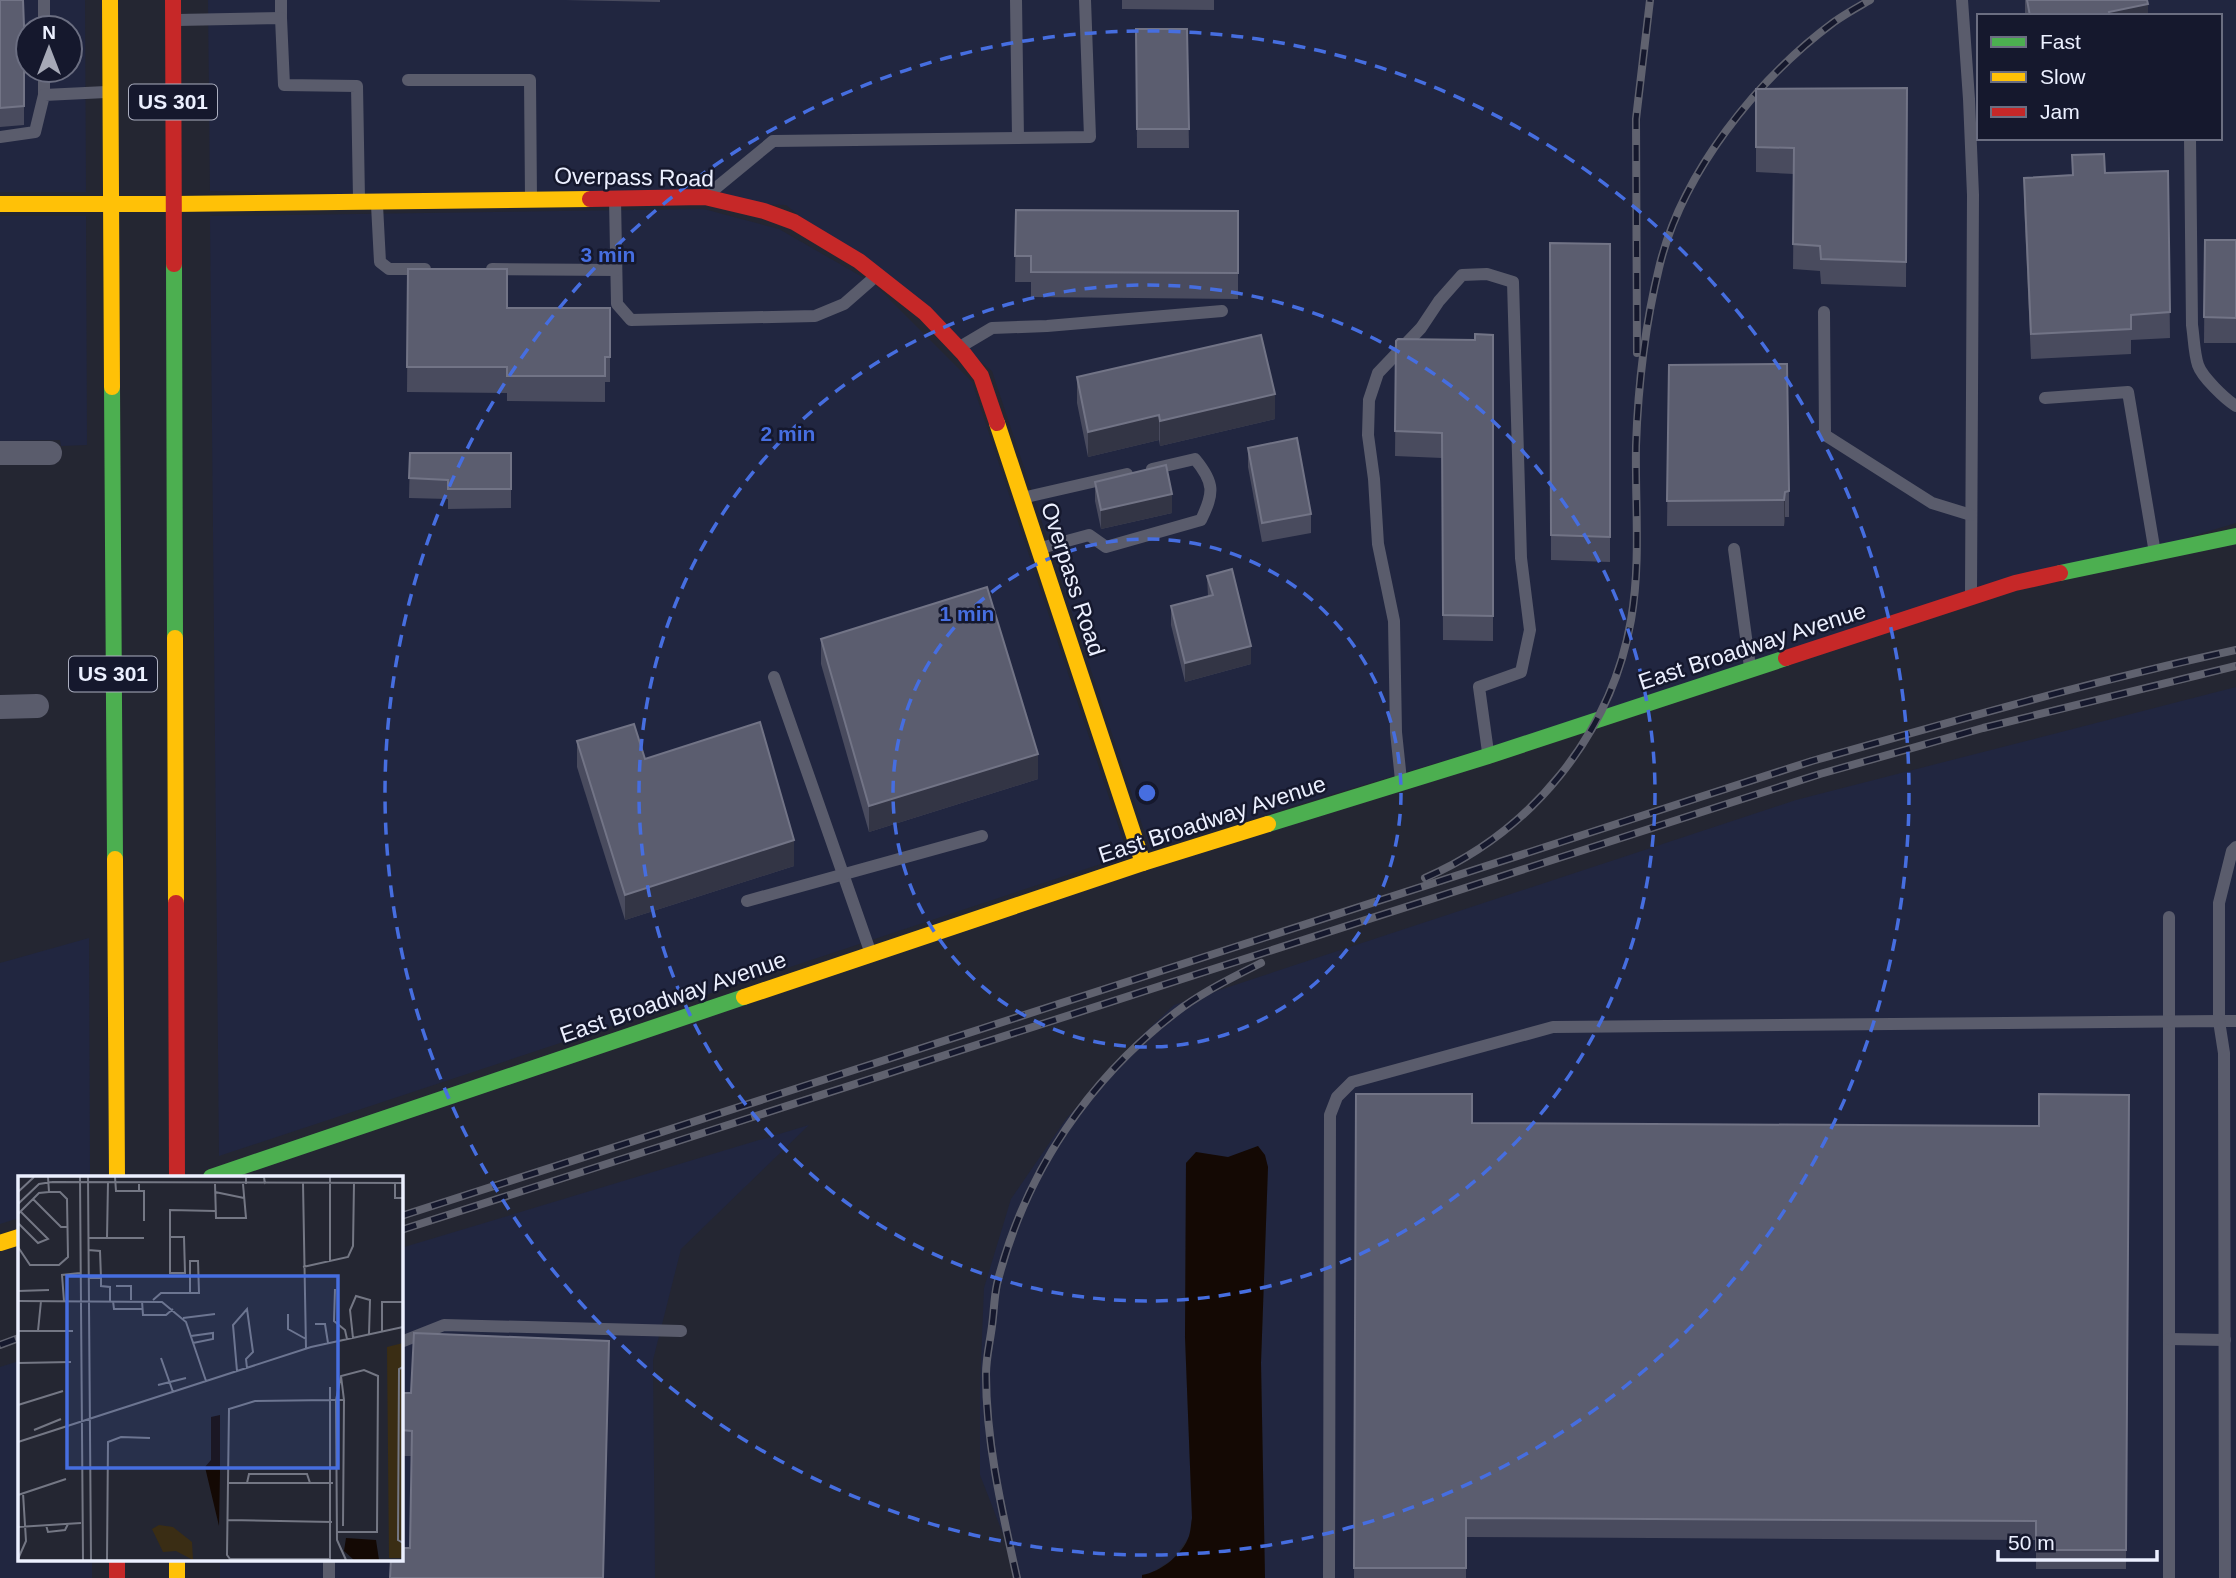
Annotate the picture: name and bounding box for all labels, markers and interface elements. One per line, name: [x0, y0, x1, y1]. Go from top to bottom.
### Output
north arrow: [14, 14, 84, 84]
legend: [1977, 14, 2222, 140]
text: N: [42, 22, 56, 43]
text: Fast: [2040, 30, 2081, 53]
text: Slow: [2040, 65, 2086, 88]
road number: US 301: [129, 84, 217, 119]
text: Jam: [2040, 100, 2080, 123]
street label: Overpass Road: [554, 163, 714, 191]
text: 3 min: [581, 243, 635, 266]
text: 2 min: [761, 422, 815, 445]
street label: Overpass Road: [1036, 499, 1110, 659]
street label: East Broadway Avenue: [1635, 597, 1869, 695]
text: 1 min: [940, 602, 994, 625]
road number: US 301: [69, 656, 157, 692]
street label: East Broadway Avenue: [1095, 770, 1329, 868]
centre of rings: [1135, 781, 1159, 805]
street label: East Broadway Avenue: [557, 946, 789, 1048]
inset map: [18, 1176, 402, 1560]
scale bar: [1998, 1518, 2157, 1562]
text: 50 m: [2008, 1531, 2055, 1554]

